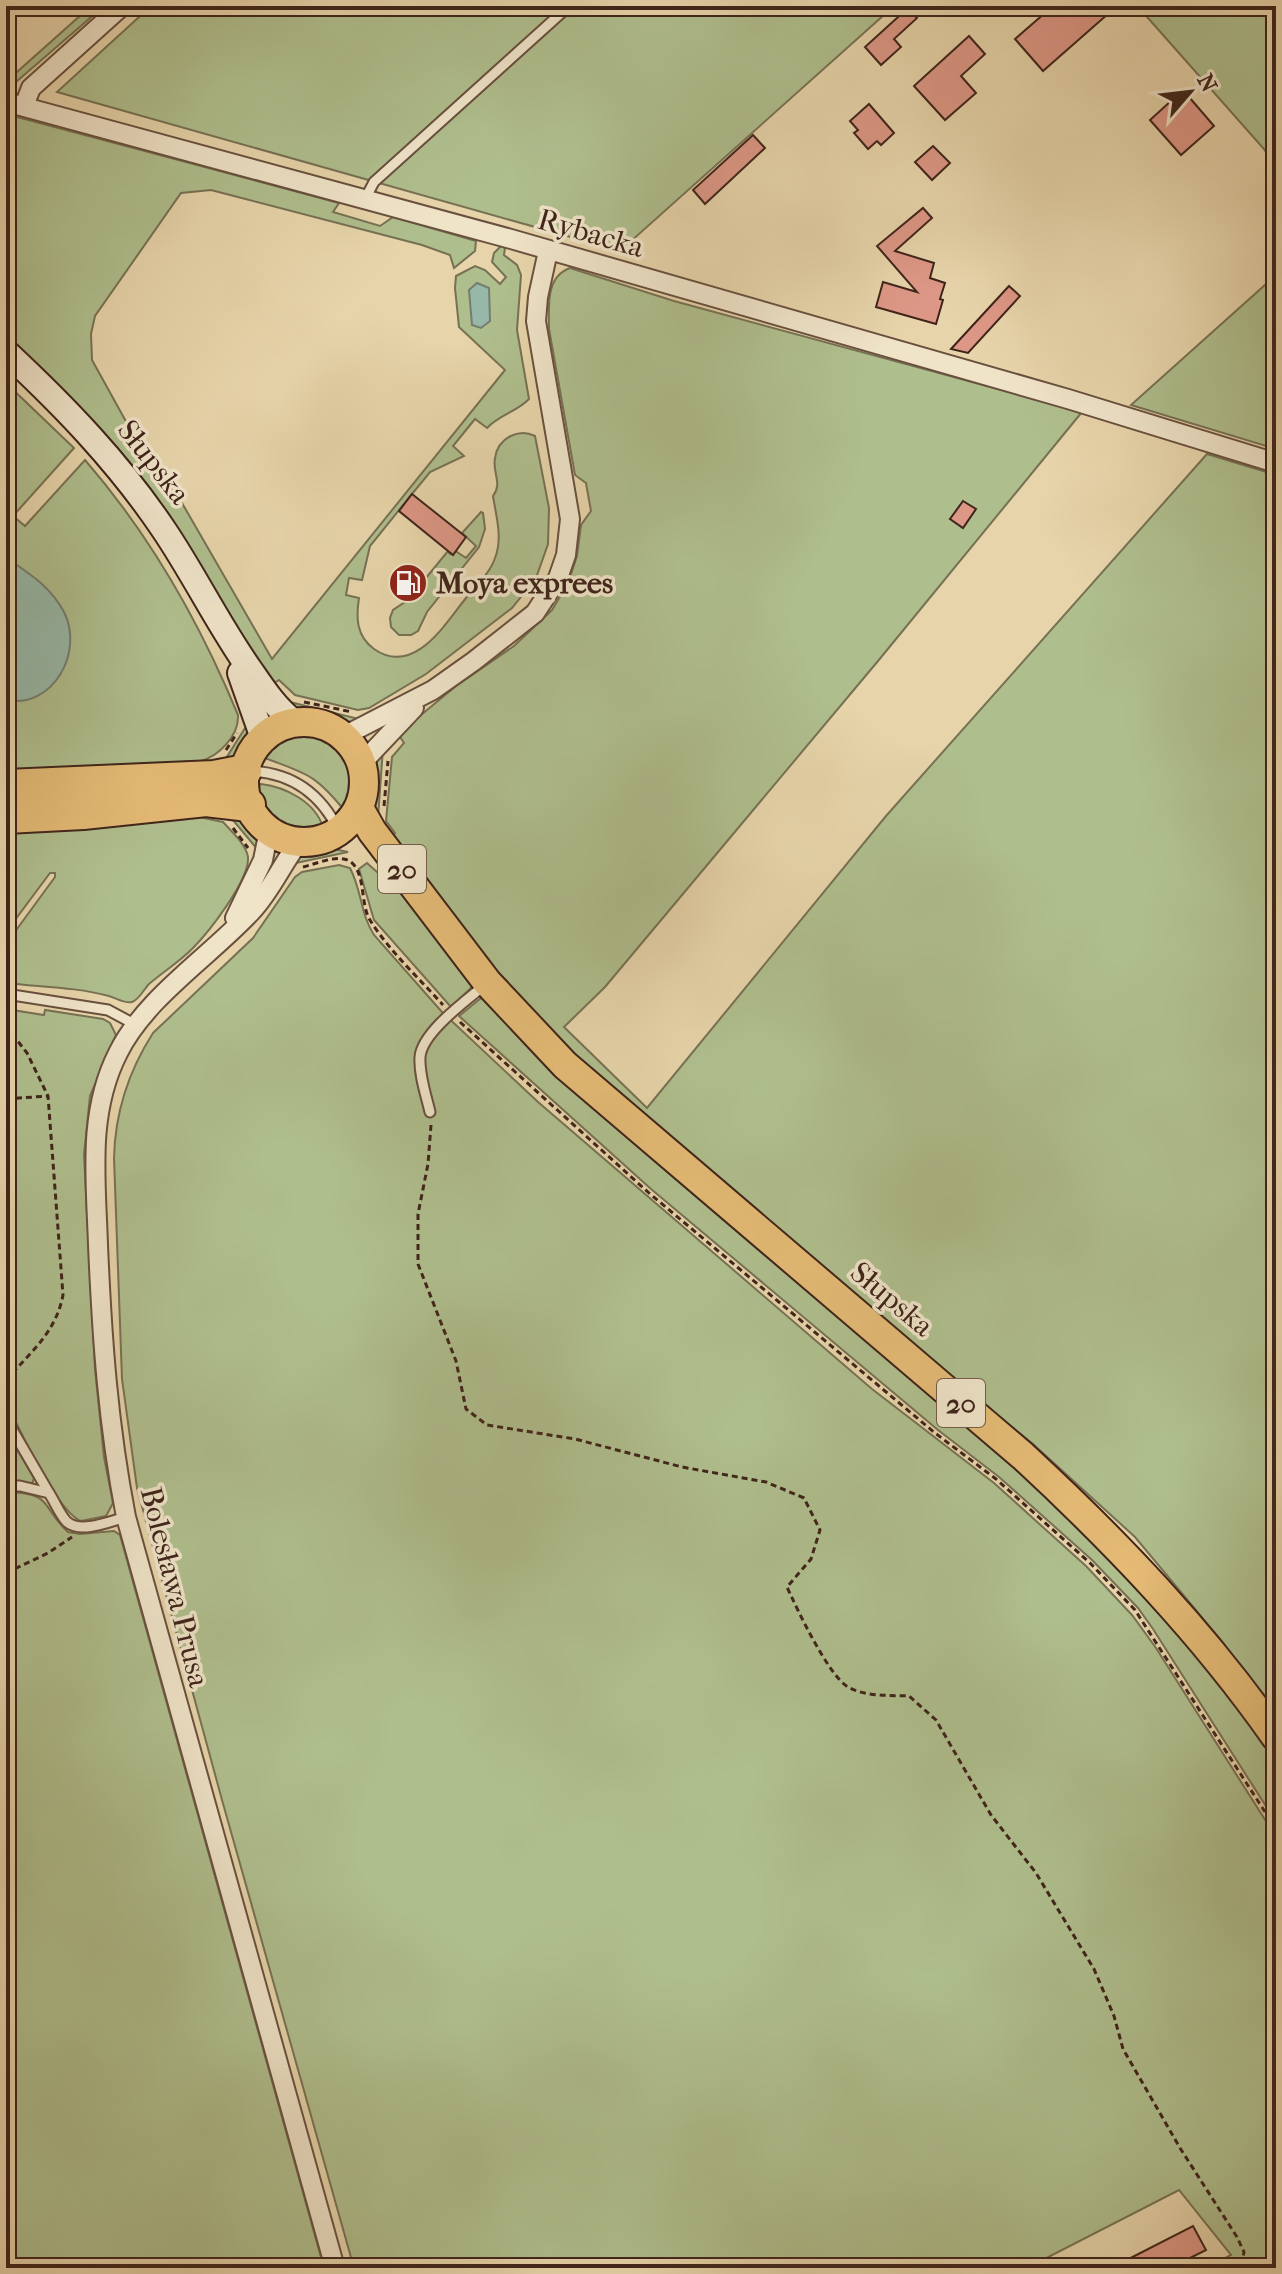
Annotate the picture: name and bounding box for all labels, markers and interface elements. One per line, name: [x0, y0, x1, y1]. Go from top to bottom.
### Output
north arrow: [1150, 52, 1230, 132]
text: N: [1191, 70, 1222, 97]
street label: Rybacka: [534, 202, 649, 266]
street label: Słupska: [110, 413, 198, 512]
fuel station icon: Moya exprees: [387, 562, 429, 604]
place label: Moya exprees: [436, 566, 613, 601]
road number: 20: [378, 845, 426, 893]
street label: Słupska: [843, 1255, 941, 1345]
road number: 20: [937, 1379, 985, 1427]
street label: Bolesława Prusa: [133, 1483, 217, 1692]

